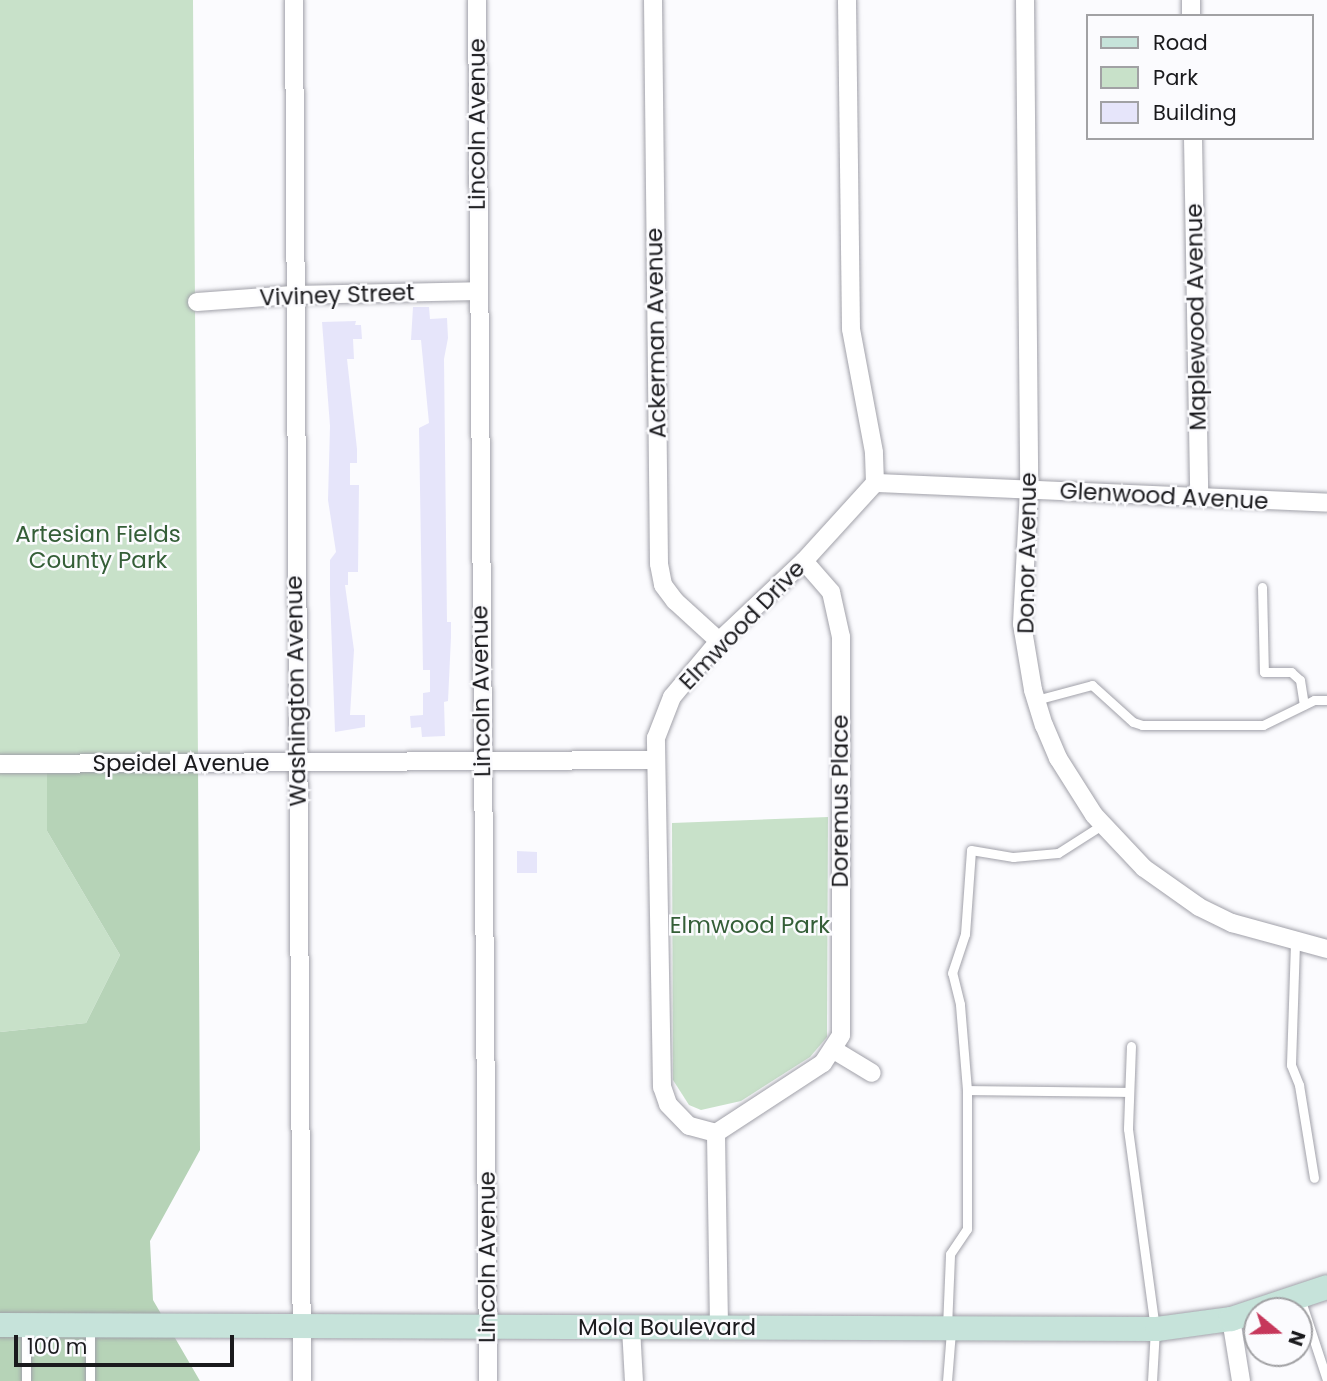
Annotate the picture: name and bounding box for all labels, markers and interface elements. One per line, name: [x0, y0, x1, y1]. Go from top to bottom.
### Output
legend: [1086, 14, 1313, 140]
text: Road: [1153, 28, 1208, 57]
street label: Lincoln Avenue: [463, 38, 491, 210]
text: Park: [1153, 63, 1198, 92]
text: Building: [1153, 98, 1237, 127]
street label: Maplewood Avenue: [1180, 203, 1212, 431]
street label: Ackerman Avenue: [640, 227, 672, 439]
street label: Viviney Street: [259, 279, 415, 311]
street label: Donor Avenue: [1012, 472, 1042, 634]
street label: Glenwood Avenue: [1059, 477, 1269, 515]
park label: Artesian Fields County Park: [15, 520, 181, 574]
street label: Elmwood Drive: [673, 555, 811, 695]
street label: Washington Avenue: [280, 575, 312, 807]
street label: Lincoln Avenue: [466, 605, 496, 777]
street label: Doremus Place: [826, 714, 854, 888]
street label: Speidel Avenue: [93, 749, 269, 777]
park label: Elmwood Park: [670, 911, 830, 939]
street label: Lincoln Avenue: [473, 1171, 501, 1343]
north arrow: [1243, 1297, 1313, 1367]
street label: Mola Boulevard: [578, 1313, 756, 1341]
scale bar: [18, 1322, 238, 1366]
text: N: [1281, 1327, 1312, 1349]
text: 100 m: [27, 1332, 87, 1361]

